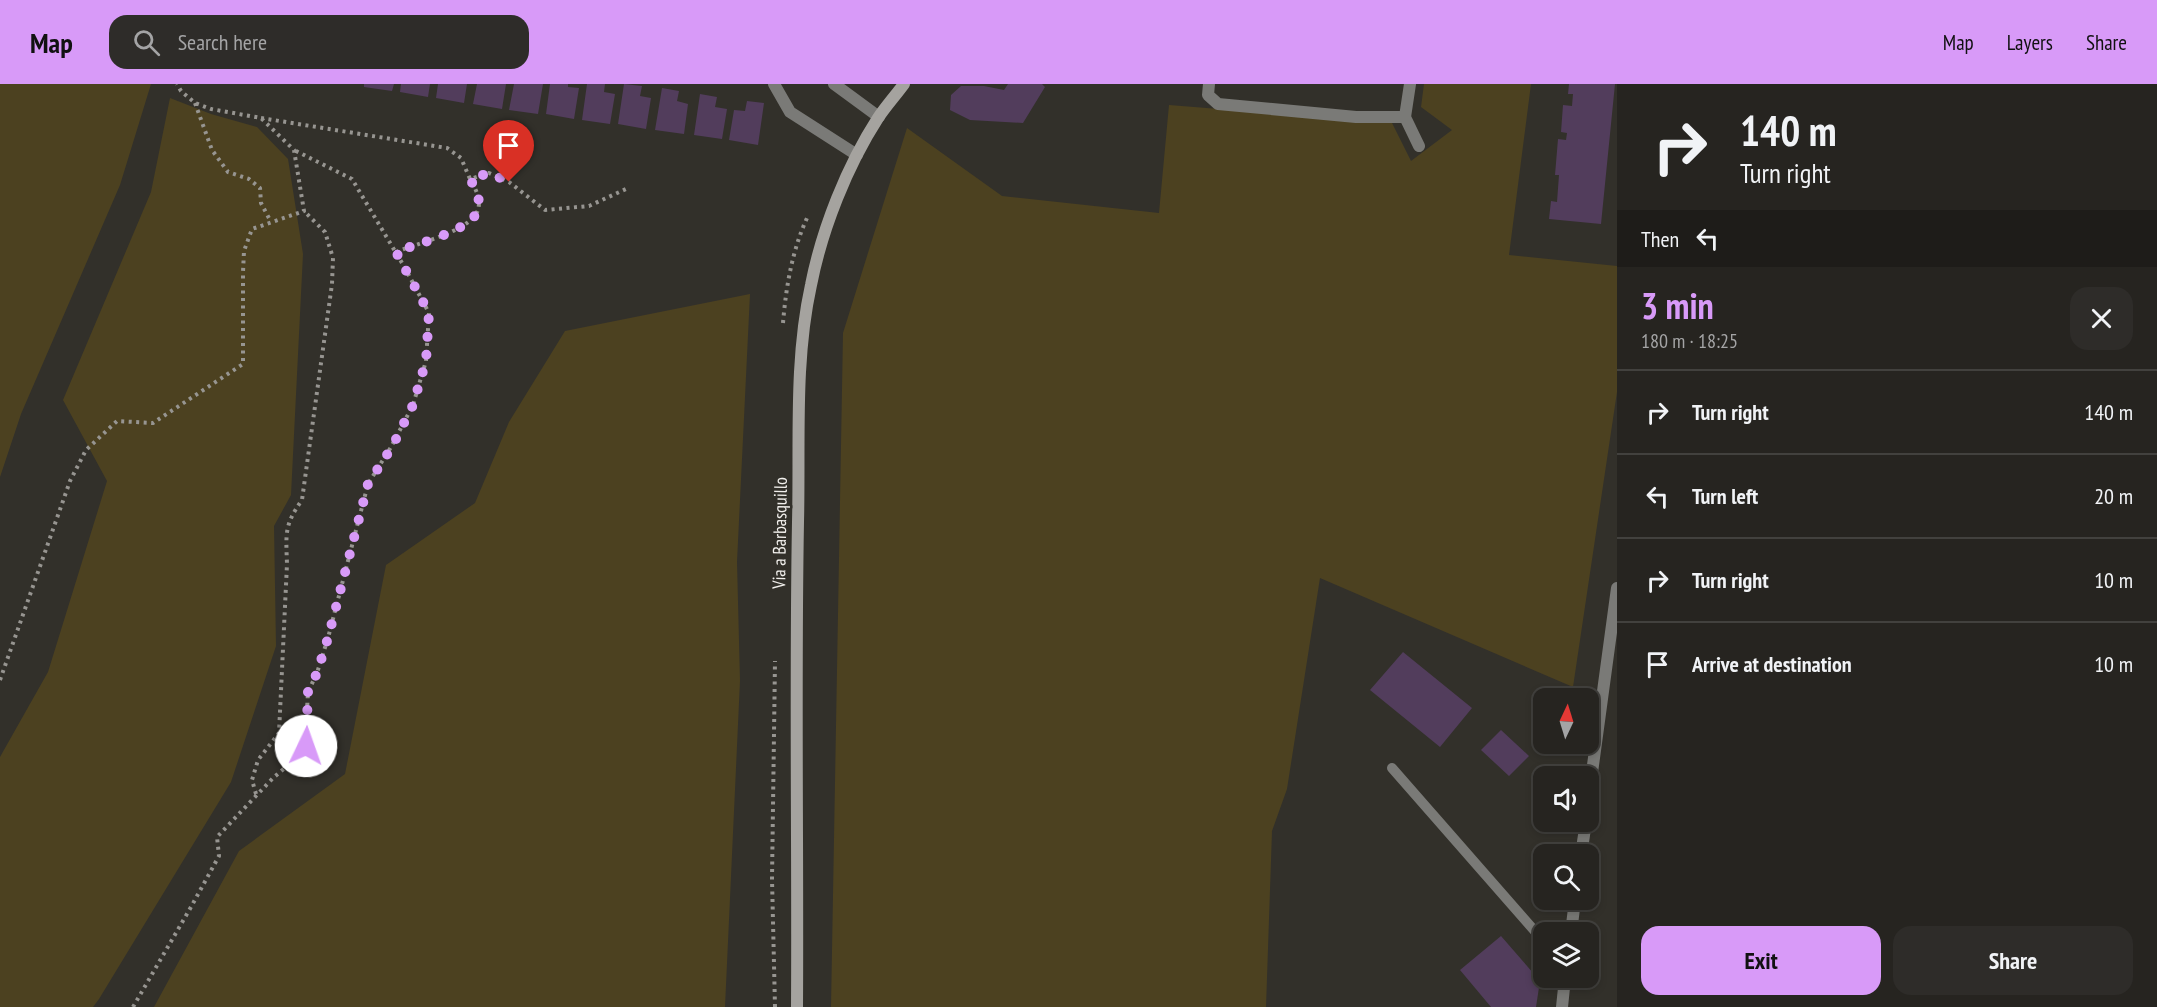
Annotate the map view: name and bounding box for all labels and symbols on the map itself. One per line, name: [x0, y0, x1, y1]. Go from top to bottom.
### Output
pin: [483, 120, 534, 182]
street label: Via a Barbasquillo: [767, 477, 792, 590]
north arrow: [1533, 688, 1599, 754]
position arrow: [274, 714, 338, 778]

